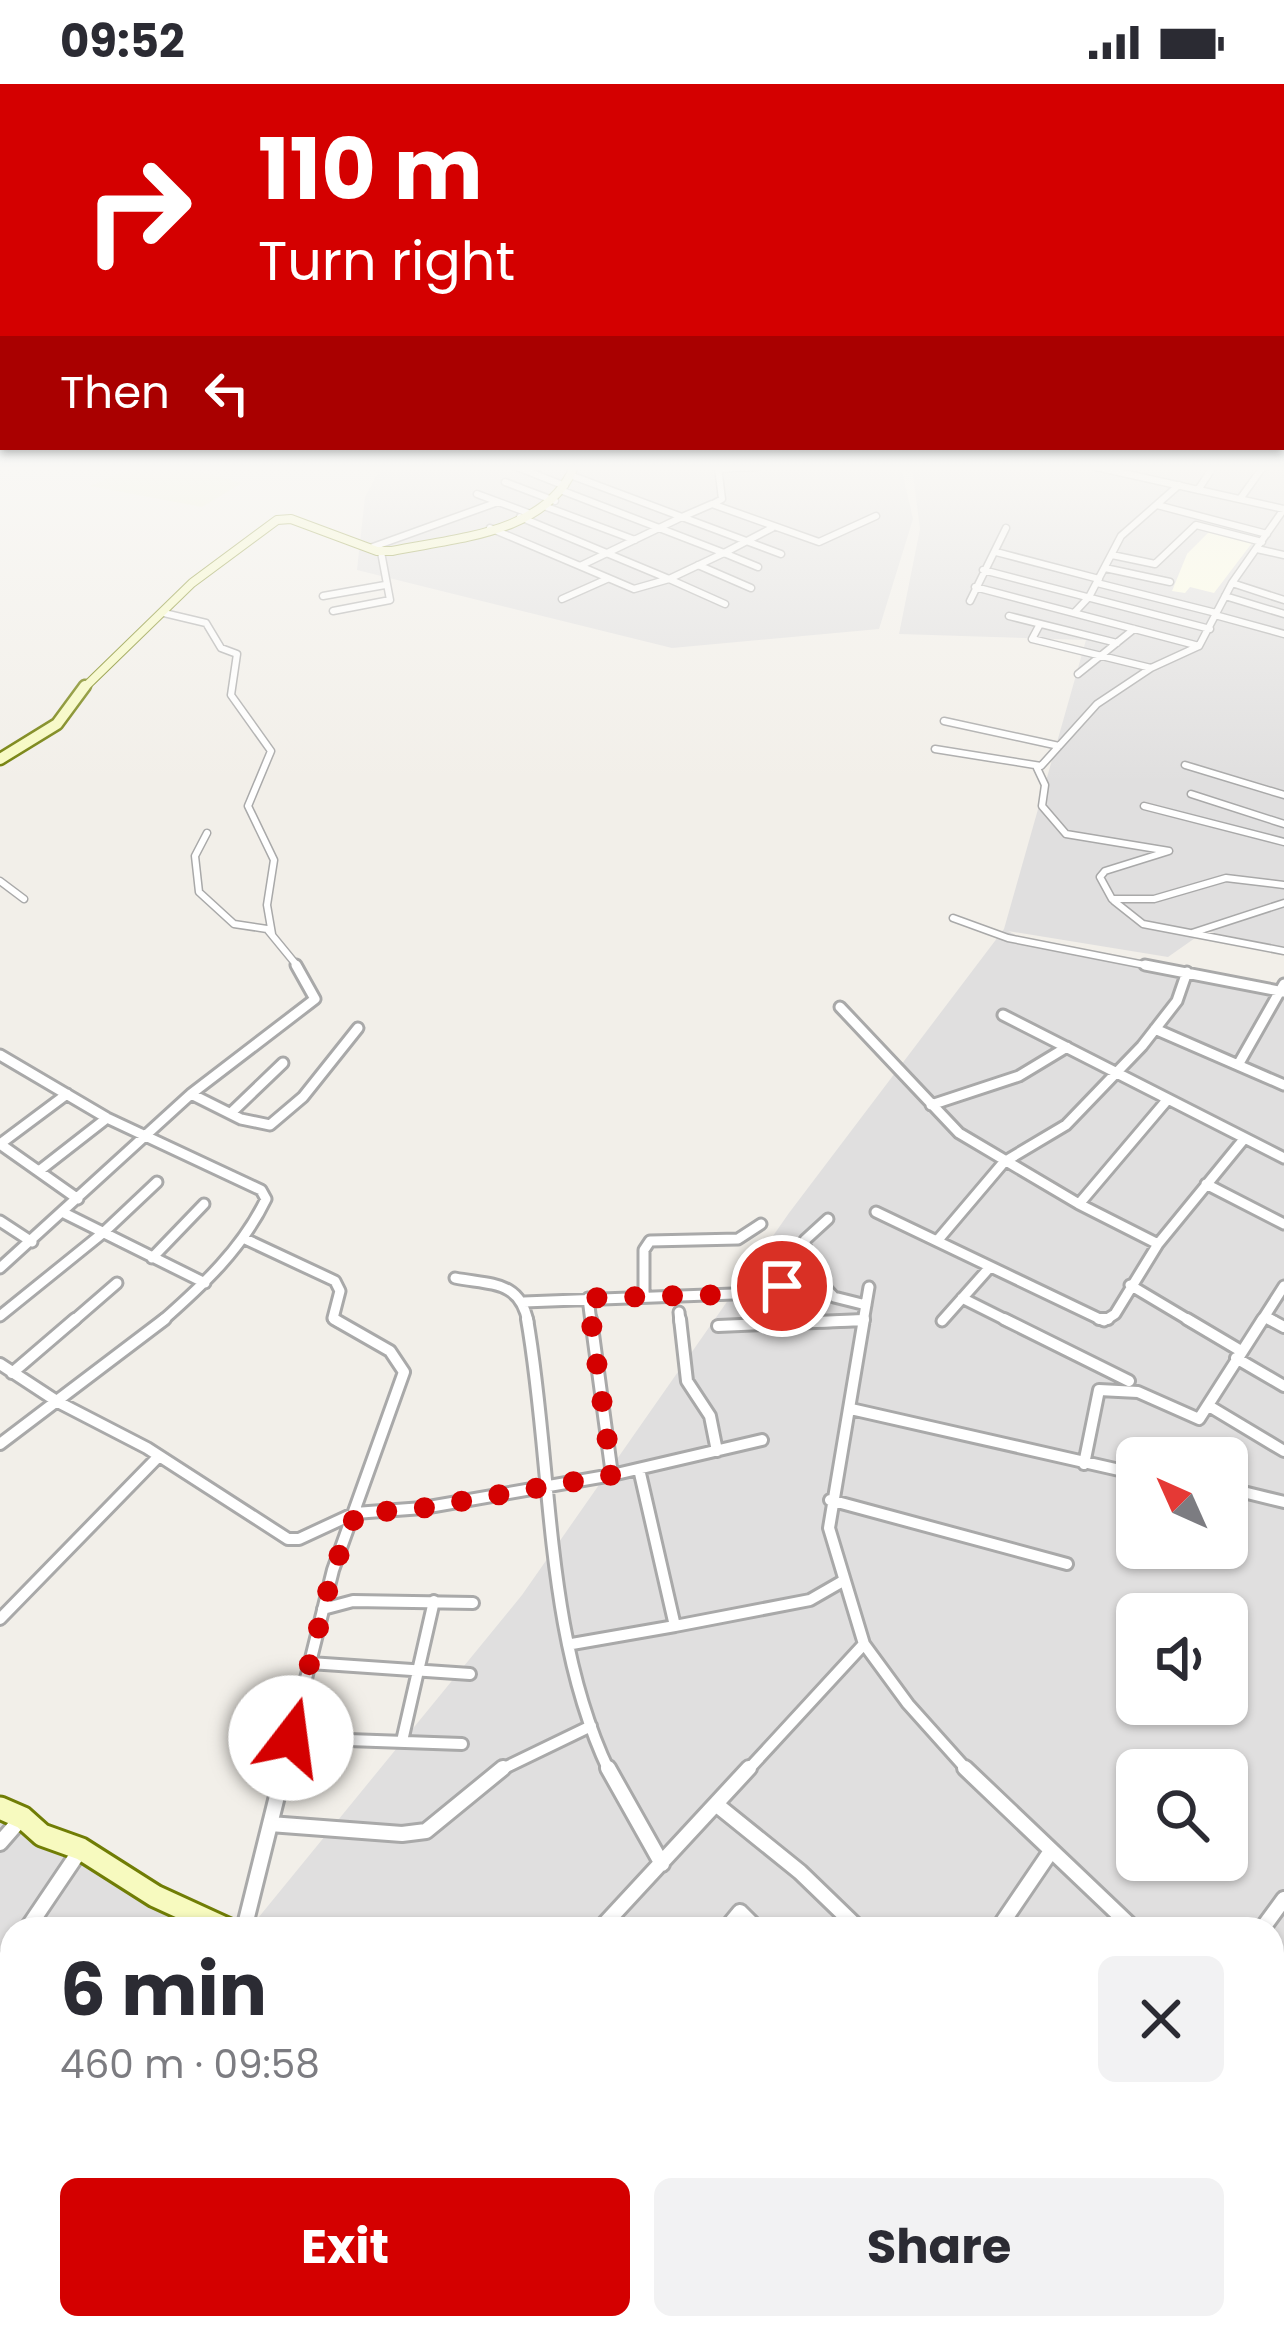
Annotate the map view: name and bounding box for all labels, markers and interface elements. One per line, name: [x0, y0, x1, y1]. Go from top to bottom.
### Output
text: 09:52: [60, 10, 185, 73]
text: 110 m: [258, 111, 483, 228]
icon: right: [60, 132, 216, 288]
text: Turn right: [258, 223, 515, 299]
icon: left: [194, 360, 260, 426]
text: Then: [60, 361, 170, 424]
pin: [731, 1235, 833, 1337]
icon: arrive: [749, 1253, 815, 1319]
north arrow: [1116, 1437, 1248, 1569]
map controls: [1116, 1437, 1248, 1881]
button: sound: [1116, 1593, 1248, 1725]
position arrow: [228, 1675, 354, 1801]
button: search: [1116, 1749, 1248, 1881]
text: 6 min: [60, 1939, 267, 2040]
button: close: [1098, 1956, 1224, 2082]
text: 460 m · 09:58: [60, 2037, 320, 2092]
button: Exit: [60, 2178, 630, 2316]
button: Share: [654, 2178, 1224, 2316]

